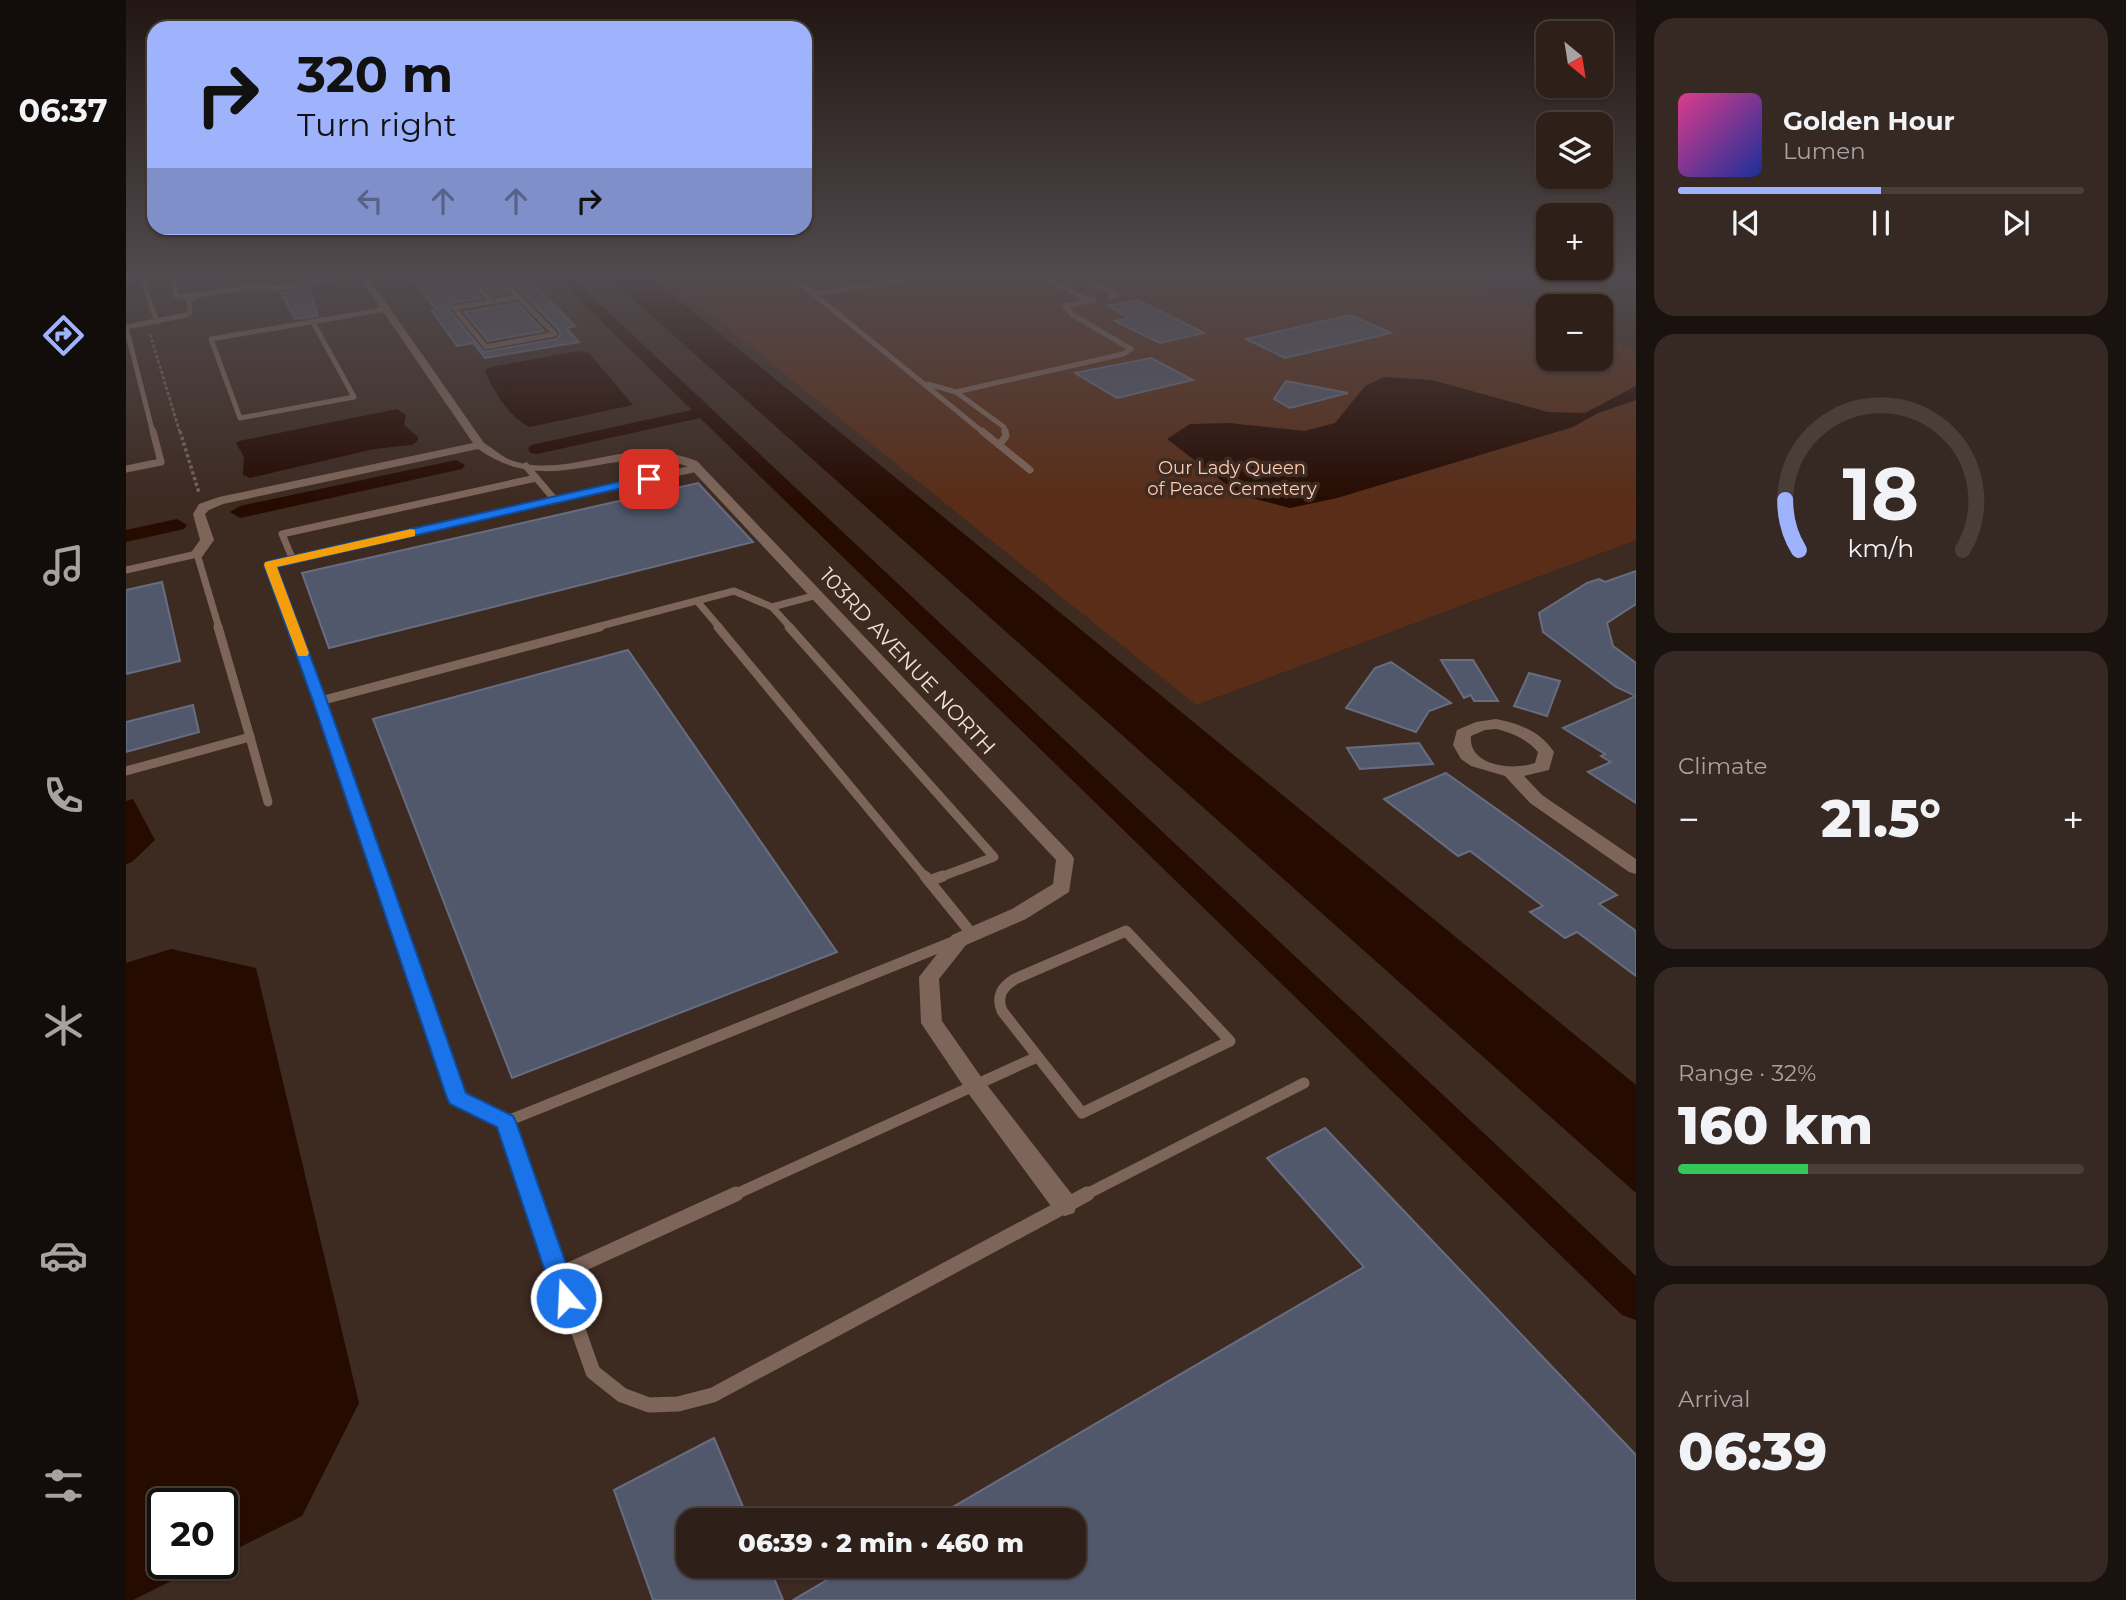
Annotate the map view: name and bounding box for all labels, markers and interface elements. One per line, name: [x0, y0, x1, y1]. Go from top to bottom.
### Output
north arrow: [1536, 21, 1614, 98]
map controls: [1536, 21, 1613, 371]
text: 320 m: [297, 45, 453, 104]
icon: right: [182, 49, 273, 140]
text: 06:37: [18, 91, 108, 130]
text: Turn right: [297, 105, 457, 144]
text: Golden Hour: [1783, 105, 1955, 137]
button: layers: [1536, 112, 1613, 189]
text: Lumen: [1783, 137, 1866, 165]
icon: left: [351, 182, 389, 220]
icon: ahead: [424, 182, 462, 220]
icon: ahead: [497, 182, 535, 220]
icon: right: [570, 182, 608, 220]
button: +: [1536, 203, 1613, 280]
icon: previous: [1727, 204, 1765, 242]
icon: pause: [1862, 204, 1900, 242]
icon: next: [1997, 204, 2035, 242]
button: −: [1536, 294, 1613, 371]
icon: directions: [39, 311, 88, 360]
pin: [619, 449, 679, 509]
text: 18: [1843, 450, 1919, 538]
park label: Our Lady Queen of Peace Cemetery: [1147, 457, 1317, 500]
icon: arrive: [630, 460, 668, 498]
text: km/h: [1848, 532, 1914, 562]
icon: music: [39, 541, 88, 590]
street label: 103RD AVENUE NORTH: [815, 563, 1001, 759]
text: Climate: [1678, 752, 1767, 780]
icon: phone: [39, 771, 88, 820]
text: 21.5°: [1821, 787, 1941, 850]
text: −: [1678, 796, 1700, 843]
text: +: [2062, 796, 2084, 843]
icon: climate: [39, 1001, 88, 1050]
text: Range · 32%: [1678, 1059, 1816, 1087]
text: 160 km: [1678, 1094, 1873, 1157]
icon: car: [39, 1231, 88, 1280]
position arrow: [529, 1261, 603, 1335]
text: Arrival: [1678, 1385, 1751, 1413]
text: 06:39: [1678, 1420, 1827, 1483]
icon: filters: [39, 1461, 88, 1510]
speed limit sign: 20: [147, 1488, 238, 1579]
text: 06:39 · 2 min · 460 m: [738, 1527, 1024, 1559]

